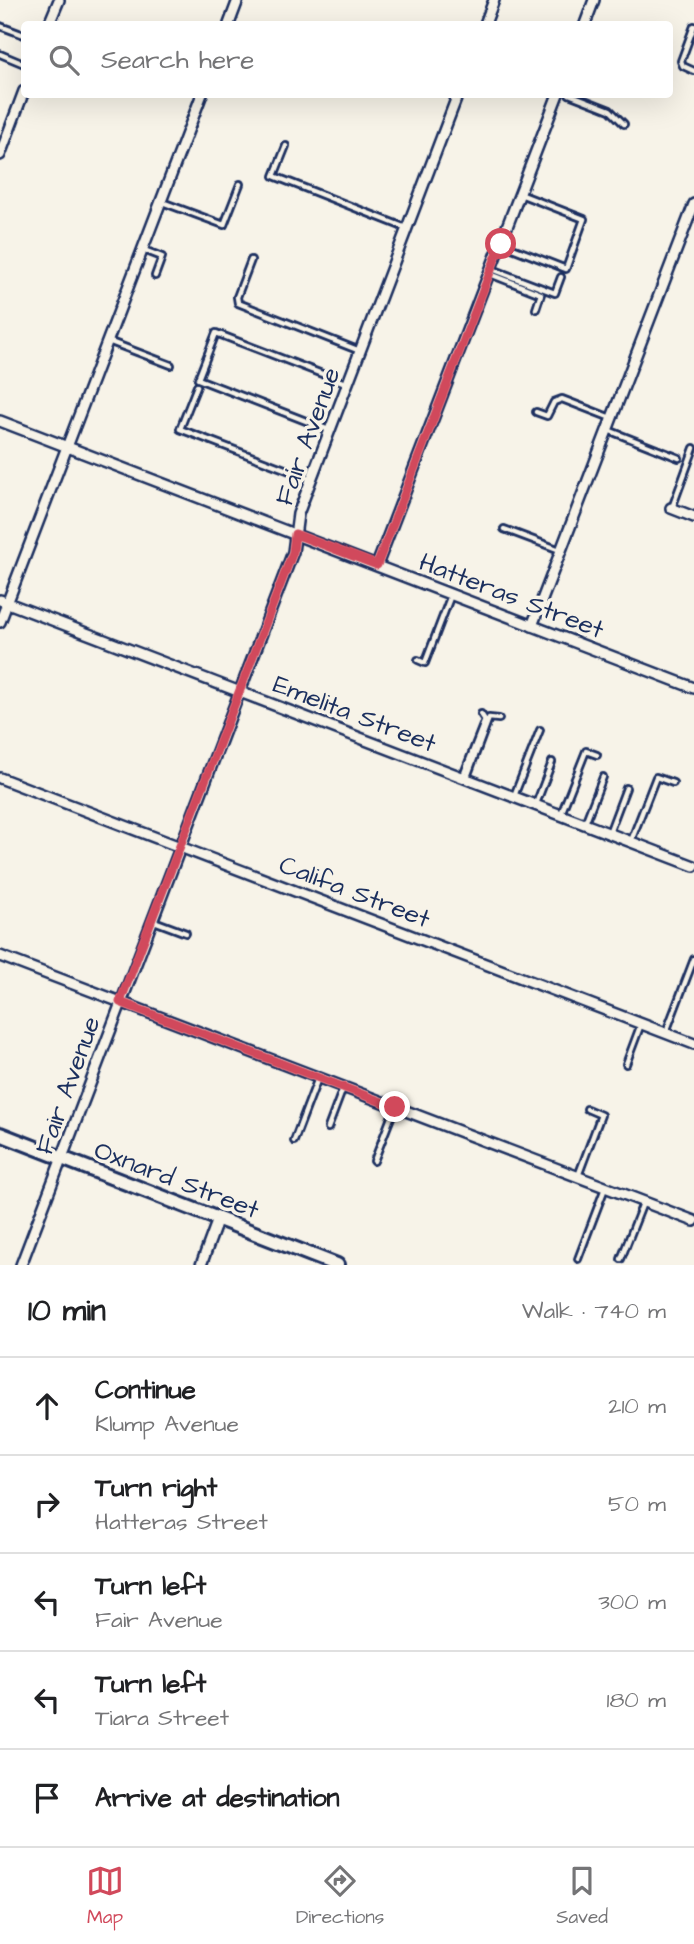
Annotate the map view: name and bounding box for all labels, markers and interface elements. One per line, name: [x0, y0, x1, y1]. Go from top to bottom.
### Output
search box: [21, 21, 673, 98]
icon: search: [45, 41, 83, 79]
text: Search here: [101, 42, 254, 78]
route start: [485, 228, 516, 259]
street label: Fair Avenue: [266, 362, 350, 510]
street label: Hatteras Street: [414, 544, 610, 648]
street label: Emelita Street: [268, 666, 442, 762]
street label: Califa Street: [274, 847, 436, 937]
street label: Fair Avenue: [26, 1011, 110, 1159]
route end: [379, 1091, 410, 1122]
street label: Oxnard Street: [89, 1132, 265, 1228]
text: 10 min: [28, 1290, 106, 1332]
text: Walk · 740 m: [522, 1295, 666, 1327]
text: Continue: [95, 1372, 196, 1408]
icon: ahead: [28, 1387, 66, 1425]
text: 210 m: [608, 1390, 666, 1422]
text: Klump Avenue: [95, 1408, 239, 1440]
text: Turn right: [95, 1470, 217, 1506]
icon: right: [28, 1485, 66, 1523]
text: 50 m: [608, 1488, 666, 1520]
text: Hatteras Street: [95, 1506, 268, 1538]
text: Turn left: [95, 1568, 206, 1604]
icon: left: [28, 1583, 66, 1621]
text: 300 m: [598, 1586, 666, 1618]
text: Fair Avenue: [95, 1604, 223, 1636]
text: Turn left: [95, 1666, 206, 1702]
icon: left: [28, 1681, 66, 1719]
text: 180 m: [607, 1684, 666, 1716]
text: Tiara Street: [95, 1702, 229, 1734]
icon: arrive: [28, 1779, 66, 1817]
text: Arrive at destination: [95, 1780, 340, 1816]
tab: Map: [86, 1862, 124, 1931]
tab: Directions: [296, 1862, 384, 1931]
tab: Saved: [556, 1862, 608, 1931]

